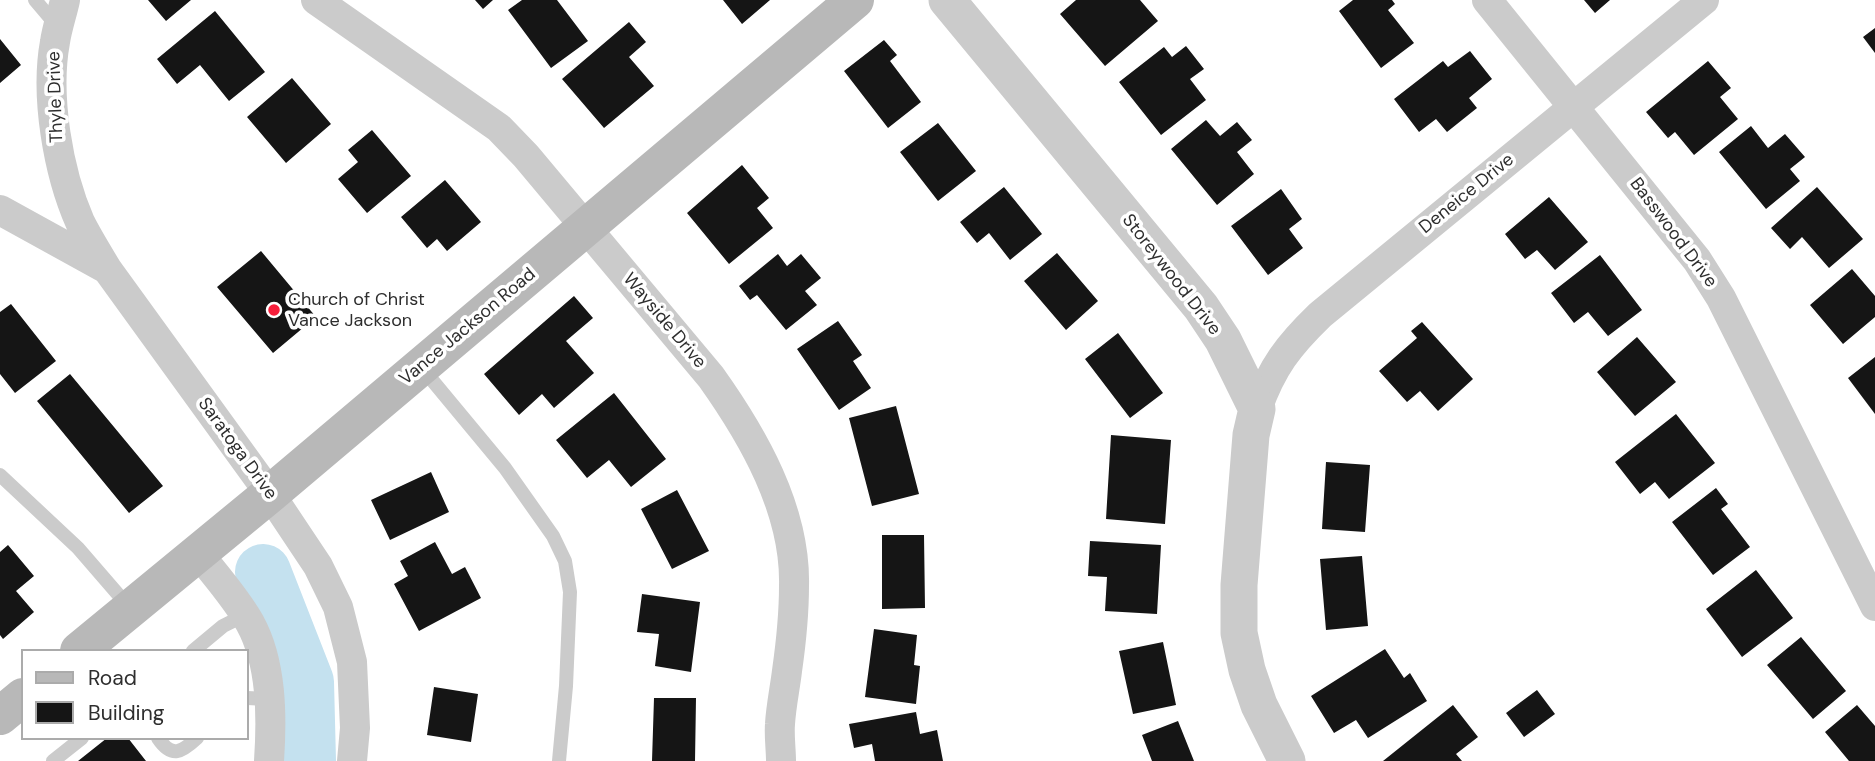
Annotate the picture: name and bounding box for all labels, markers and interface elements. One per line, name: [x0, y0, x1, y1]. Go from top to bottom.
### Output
street label: Thyle Drive: [44, 51, 68, 143]
street label: Deneice Drive: [1415, 149, 1519, 239]
street label: Basswood Drive: [1625, 174, 1721, 292]
street label: Storeywood Drive: [1117, 210, 1225, 340]
street label: Vance Jackson Road: [396, 264, 540, 390]
street label: Wayside Drive: [618, 269, 710, 373]
place label: Church of Christ Vance Jackson: [288, 289, 425, 332]
marker: Church of Christ Vance Jackson: [266, 302, 282, 318]
street label: Saratoga Drive: [193, 394, 281, 504]
legend: [21, 649, 248, 740]
text: Road: [88, 664, 137, 692]
text: Building: [88, 699, 164, 727]

